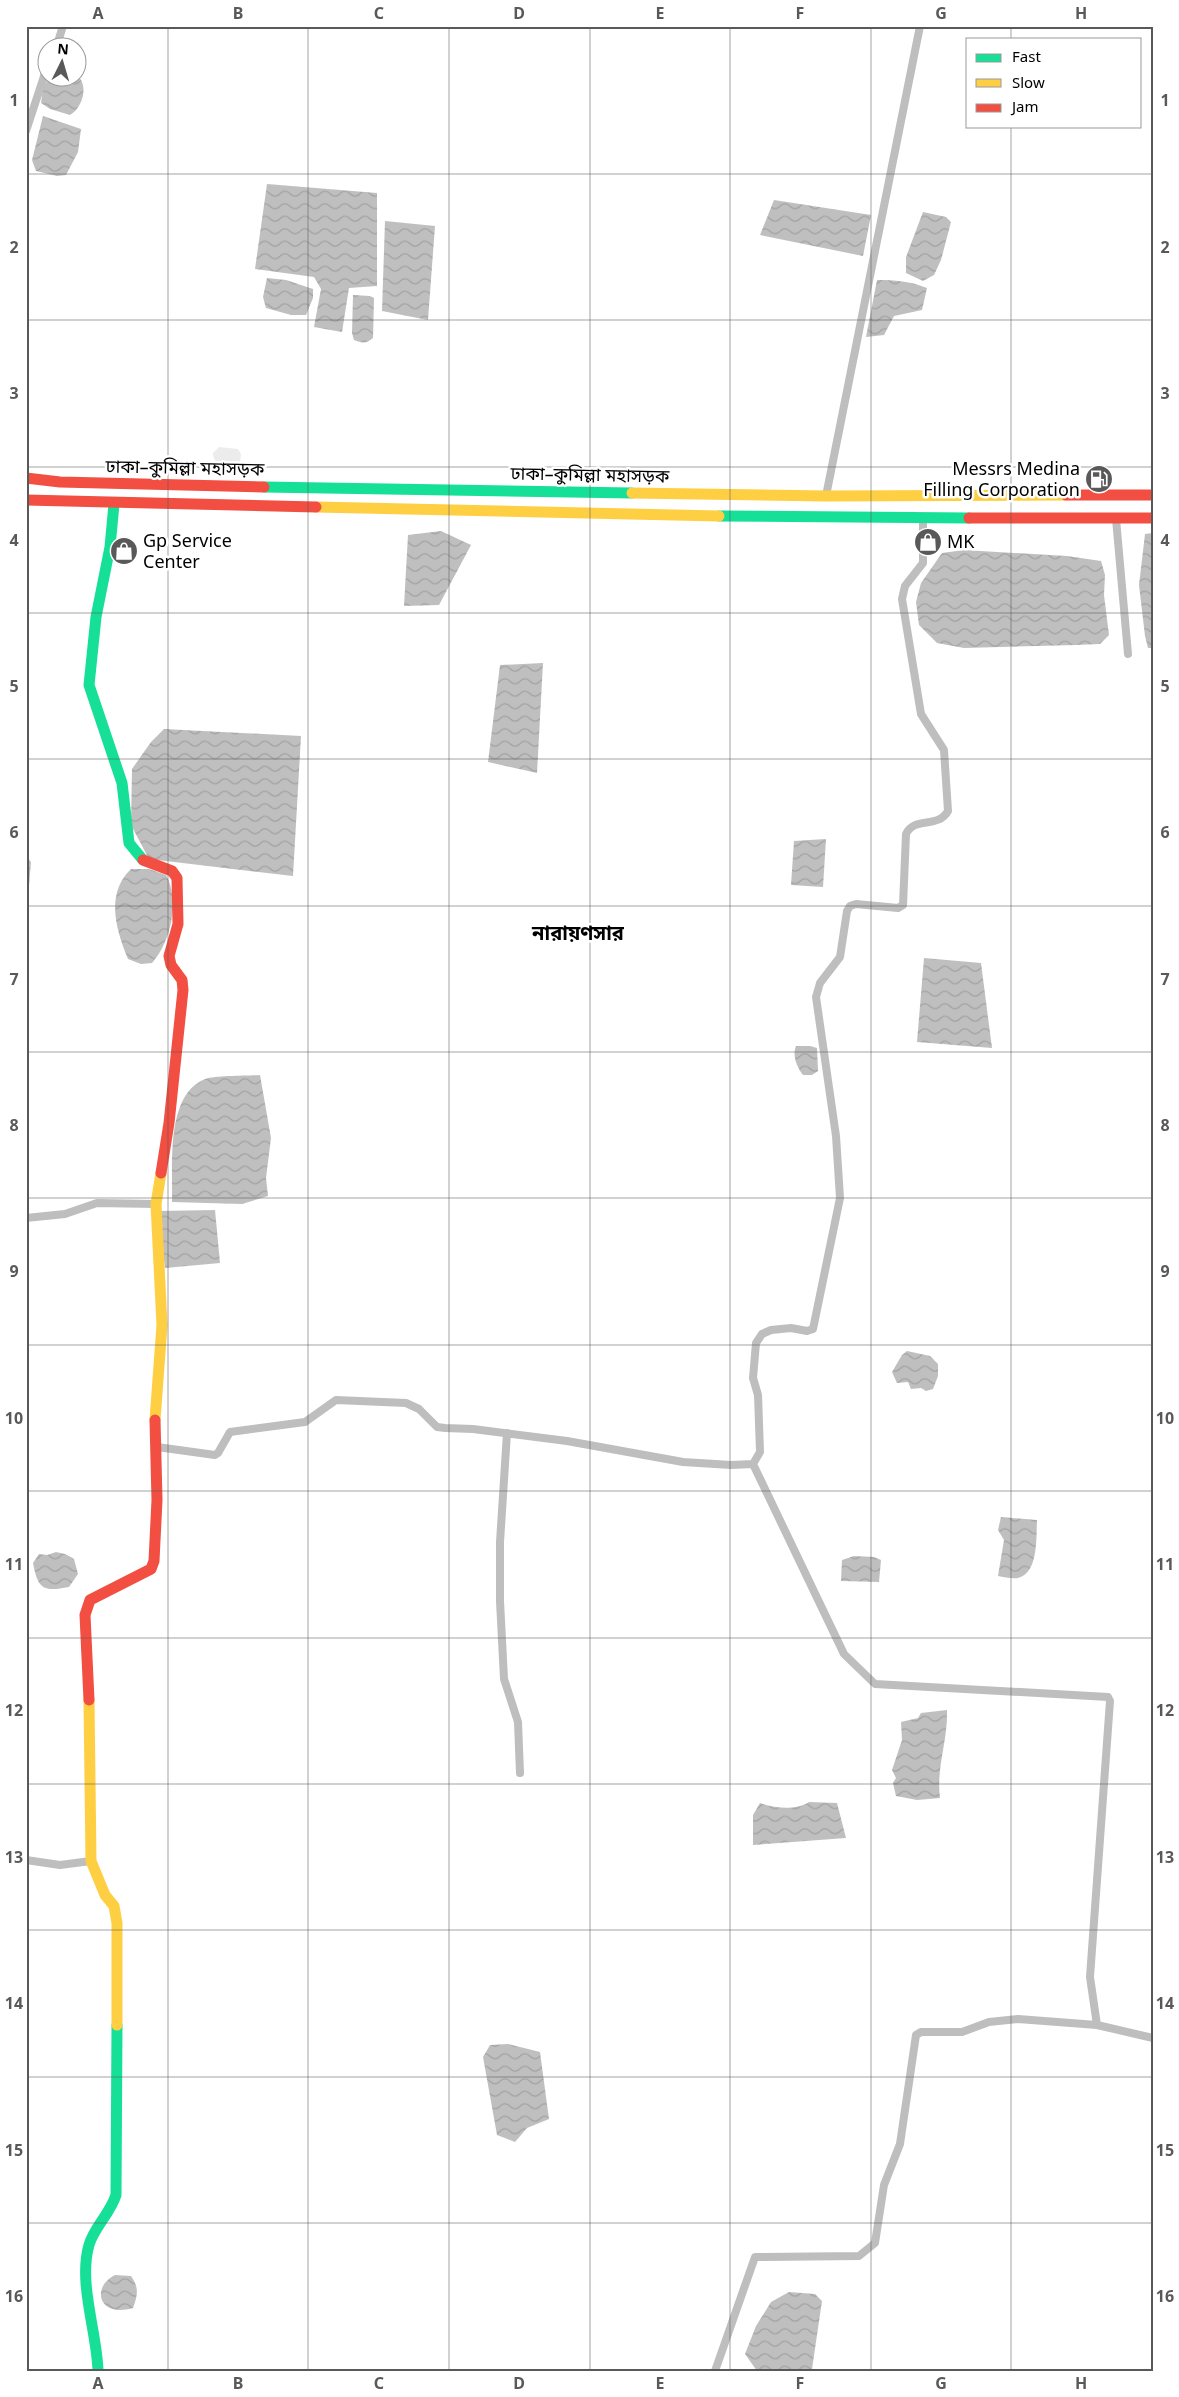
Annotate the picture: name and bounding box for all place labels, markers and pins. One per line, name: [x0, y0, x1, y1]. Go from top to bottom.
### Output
place label: Messrs Medina Filling Corporation: [923, 456, 1080, 501]
fuel station icon: Messrs Medina Filling Corporation: [1084, 464, 1114, 494]
shop icon: MK: [913, 527, 943, 557]
place label: Gp Service Center: [143, 528, 232, 573]
place label: MK: [947, 529, 975, 553]
shop icon: Gp Service Center: [109, 536, 139, 566]

